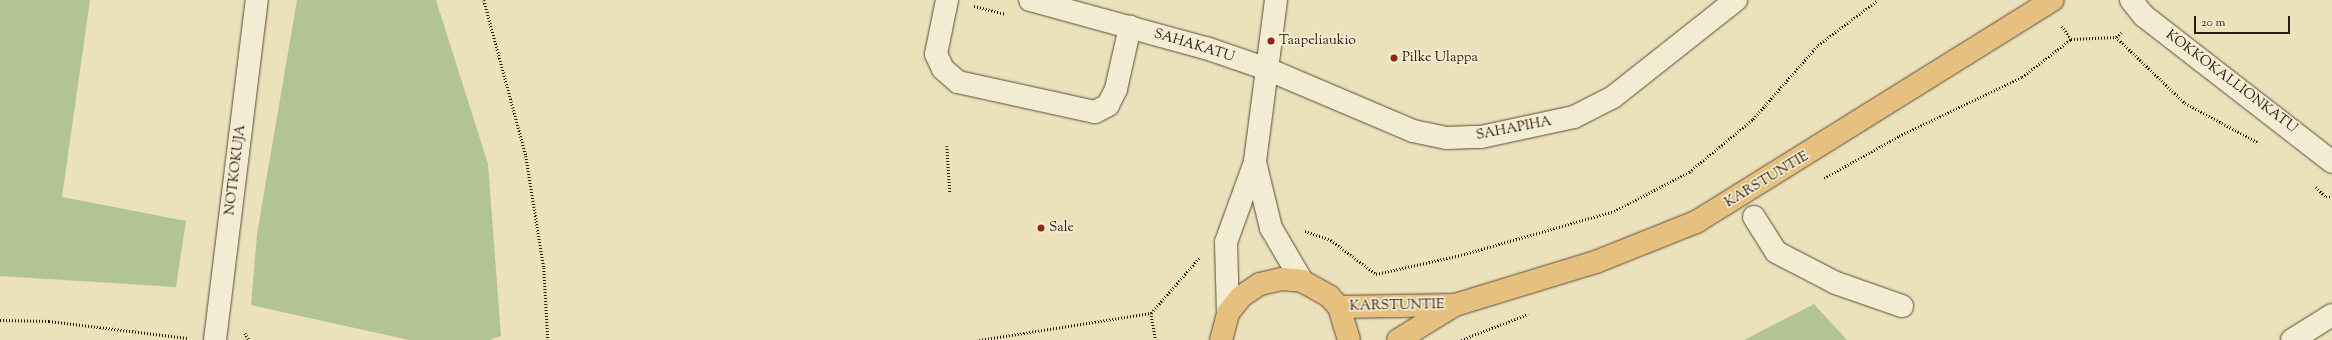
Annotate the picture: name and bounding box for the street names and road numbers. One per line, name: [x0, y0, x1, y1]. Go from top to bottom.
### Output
street label: SAHAKATU: [1152, 26, 1236, 66]
street label: KOKKOKALLIONKATU: [2162, 27, 2300, 137]
street label: SAHAPIHA: [1475, 113, 1553, 145]
street label: NOTKOKUJA: [222, 124, 250, 216]
street label: KARSTUNTIE: [1722, 148, 1812, 212]
street label: KARSTUNTIE: [1349, 297, 1445, 315]

